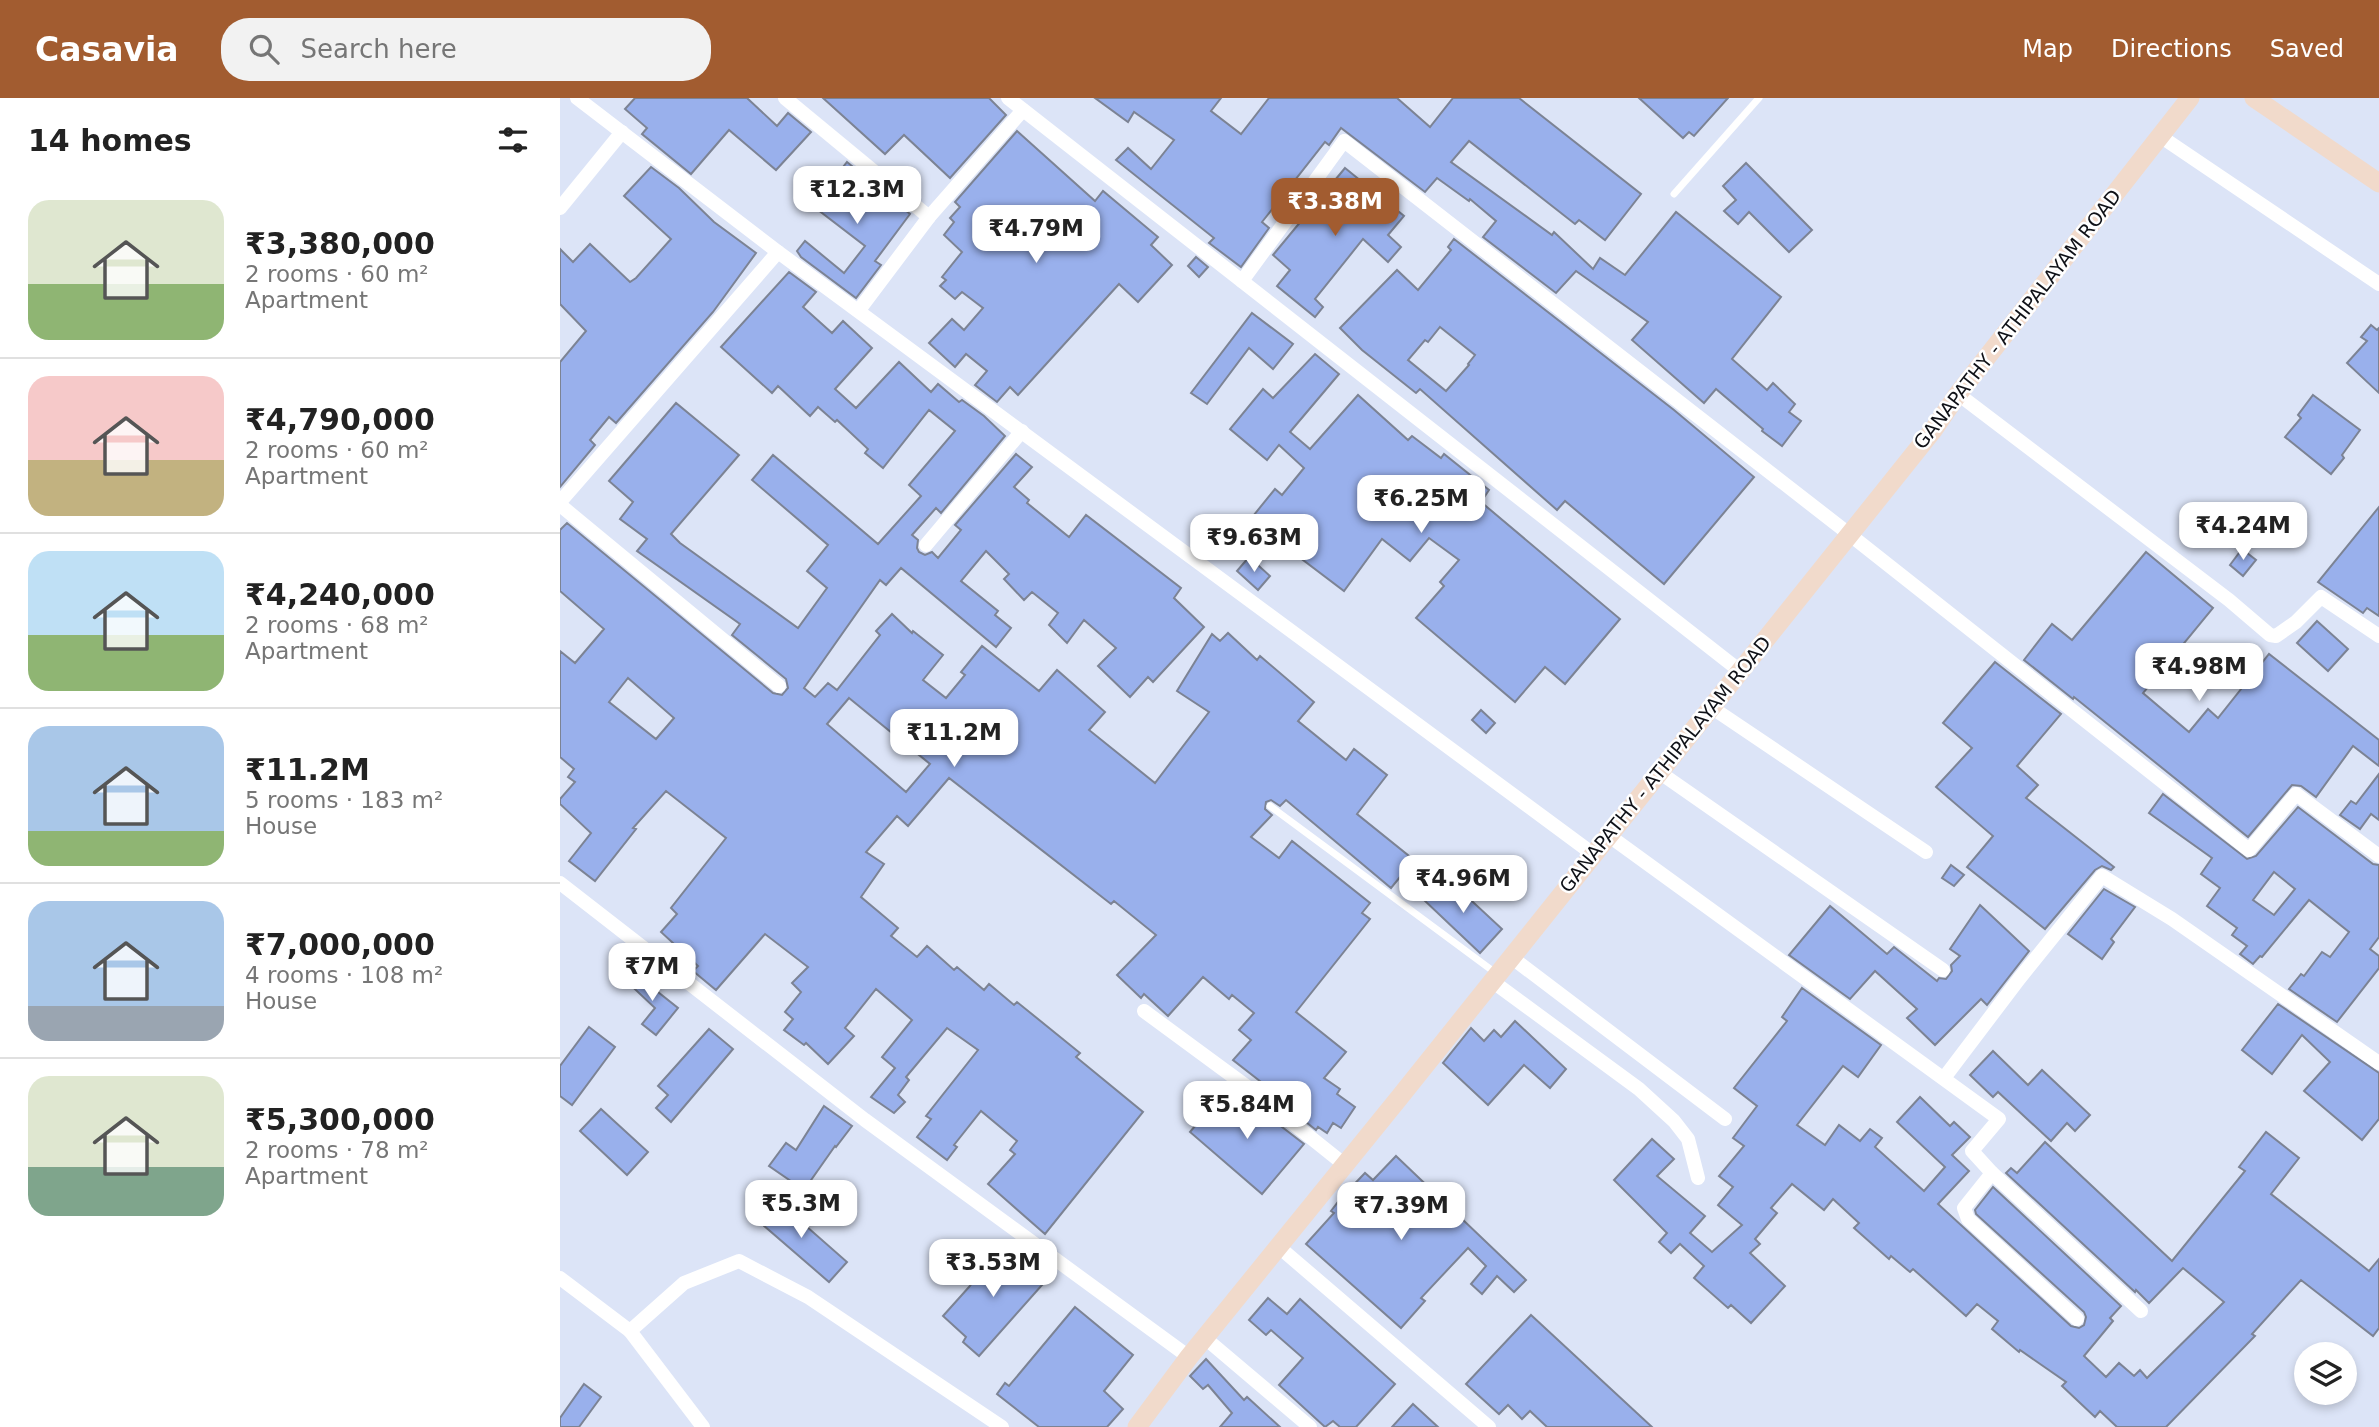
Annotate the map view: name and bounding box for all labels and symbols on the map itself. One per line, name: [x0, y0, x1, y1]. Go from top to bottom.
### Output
pin: ₹12.3M: [800, 166, 914, 226]
pin: ₹3.38M: [1278, 178, 1392, 238]
street label: GANAPATHY - ATHIPALAYAM ROAD: [1909, 185, 2125, 453]
pin: ₹4.79M: [979, 206, 1093, 265]
pin: ₹6.25M: [1364, 476, 1478, 535]
pin: ₹4.24M: [2186, 503, 2300, 562]
pin: ₹9.63M: [1197, 514, 1311, 574]
street label: GANAPATHY - ATHIPALAYAM ROAD: [1555, 632, 1775, 896]
pin: ₹4.98M: [2142, 644, 2256, 703]
pin: ₹11.2M: [897, 710, 1011, 769]
pin: ₹4.96M: [1406, 856, 1520, 915]
pin: ₹7M: [618, 944, 686, 1003]
pin: ₹5.84M: [1190, 1082, 1304, 1141]
pin: ₹5.3M: [752, 1180, 850, 1240]
pin: ₹7.39M: [1344, 1182, 1458, 1242]
pin: ₹3.53M: [936, 1240, 1050, 1299]

